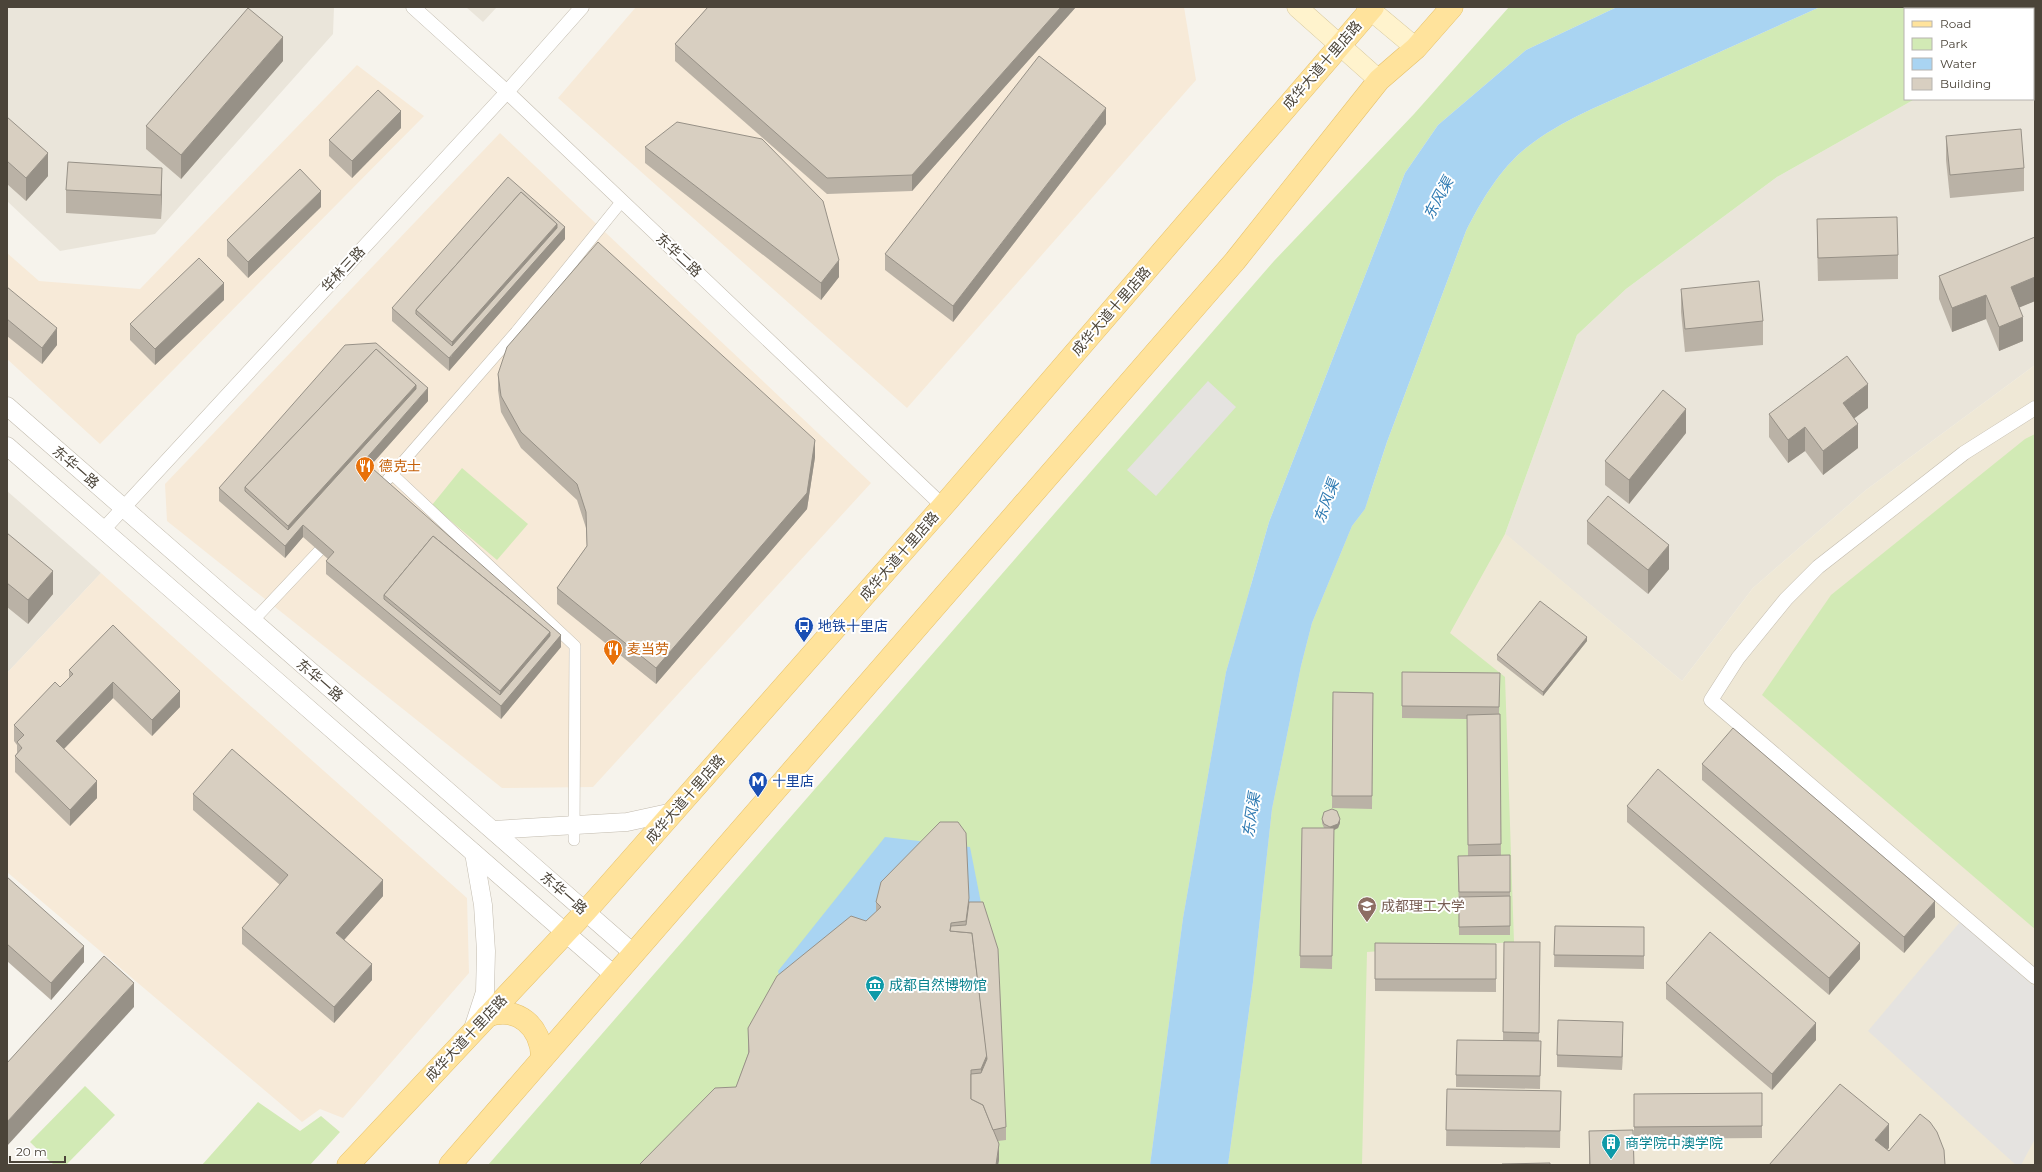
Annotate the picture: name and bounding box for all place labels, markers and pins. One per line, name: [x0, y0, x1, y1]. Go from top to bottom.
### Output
restaurant icon: 德克士: [354, 455, 376, 483]
place label: 德克士: [379, 457, 421, 475]
bus stop icon: 地铁十里店: [793, 615, 815, 643]
place label: 地铁十里店: [818, 617, 888, 635]
restaurant icon: 麦当劳: [602, 638, 624, 666]
place label: 麦当劳: [627, 640, 669, 658]
metro station icon: 十里店: [747, 770, 769, 798]
place label: 十里店: [772, 772, 814, 790]
school or university icon: 成都理工大学: [1356, 895, 1378, 923]
place label: 成都理工大学: [1381, 897, 1465, 915]
museum icon: 成都自然博物馆: [864, 974, 886, 1002]
place label: 成都自然博物馆: [889, 976, 987, 994]
building icon: 商学院中澳学院: [1600, 1132, 1622, 1160]
place label: 商学院中澳学院: [1625, 1134, 1723, 1152]

